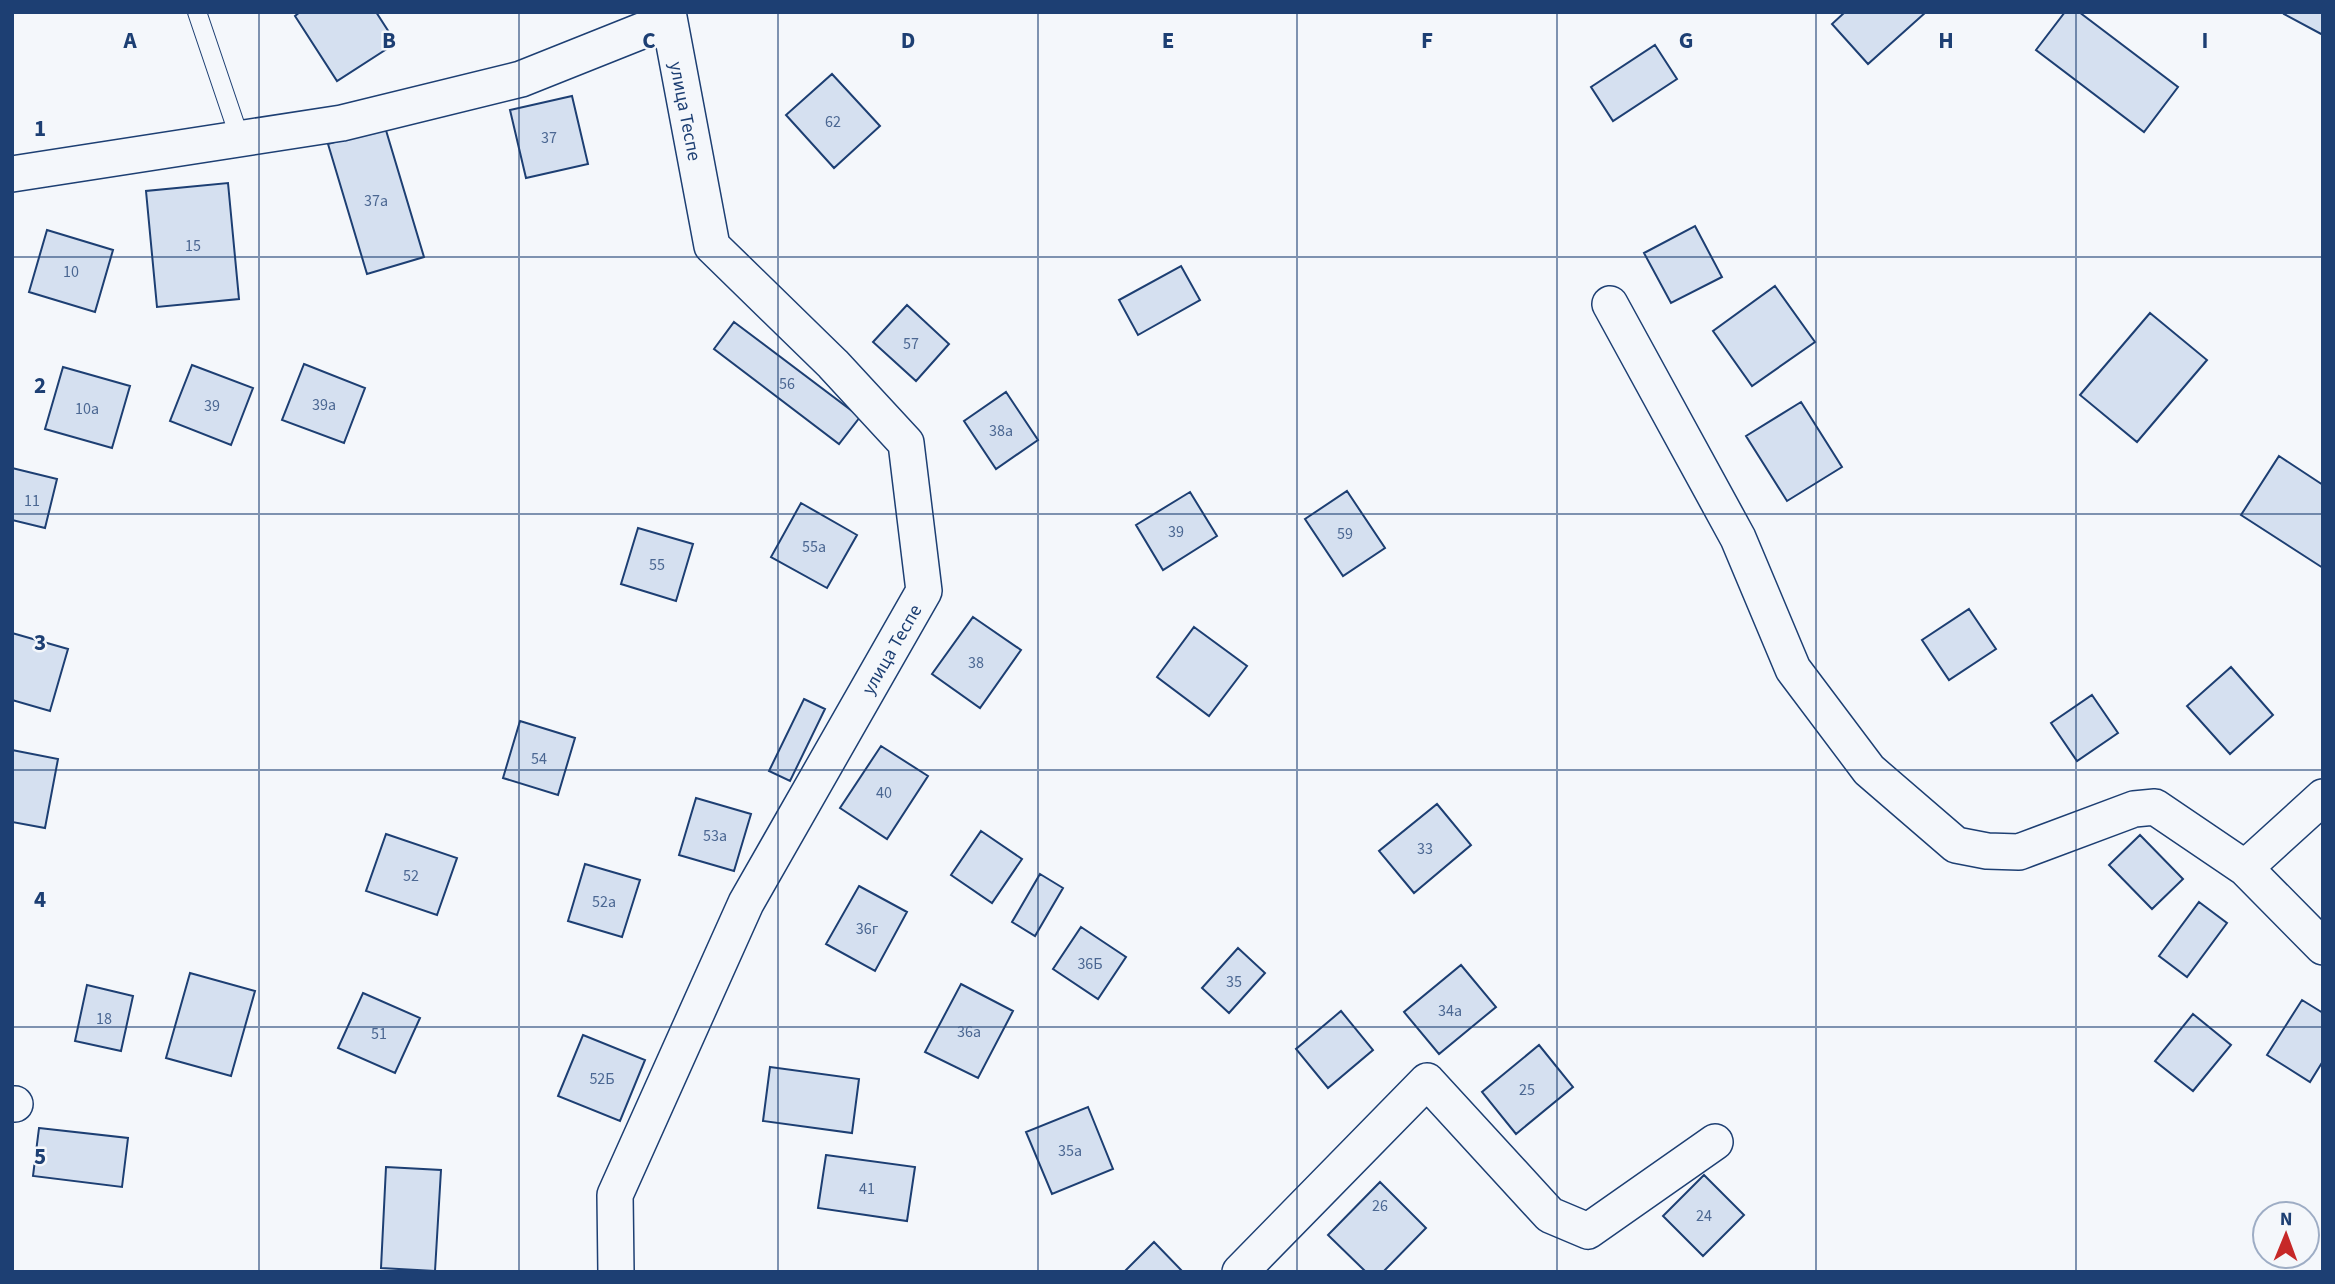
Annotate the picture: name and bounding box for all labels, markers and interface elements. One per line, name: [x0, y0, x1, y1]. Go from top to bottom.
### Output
text: A: [122, 24, 137, 57]
text: B: [382, 24, 396, 57]
text: C: [642, 24, 656, 57]
text: D: [901, 24, 915, 57]
text: E: [1162, 24, 1174, 57]
text: F: [1421, 24, 1433, 57]
text: G: [1679, 24, 1693, 57]
text: H: [1938, 24, 1954, 57]
text: I: [2202, 24, 2208, 57]
street label: улица Теспе: [662, 59, 707, 163]
house number: 62: [825, 111, 841, 133]
text: 1: [34, 112, 46, 145]
house number: 37: [541, 127, 557, 149]
house number: 37а: [364, 190, 388, 212]
house number: 15: [185, 235, 201, 257]
house number: 10: [63, 261, 79, 283]
house number: 57: [903, 333, 919, 355]
text: 2: [34, 369, 46, 402]
house number: 56: [779, 373, 795, 395]
house number: 39а: [312, 394, 336, 416]
house number: 39: [204, 395, 220, 417]
house number: 10а: [75, 398, 99, 420]
house number: 38а: [989, 420, 1013, 442]
house number: 11: [24, 490, 40, 512]
house number: 39: [1168, 521, 1184, 543]
house number: 59: [1337, 523, 1353, 545]
house number: 55а: [802, 536, 826, 558]
house number: 55: [649, 554, 665, 576]
street label: улица Теспе: [855, 599, 929, 700]
text: 3: [34, 626, 46, 659]
house number: 38: [968, 652, 984, 674]
house number: 54: [531, 748, 547, 770]
house number: 40: [876, 782, 892, 804]
house number: 53а: [703, 825, 727, 847]
house number: 33: [1417, 838, 1433, 860]
house number: 52: [403, 865, 419, 887]
text: 4: [34, 883, 46, 916]
house number: 52а: [592, 891, 616, 913]
house number: 36г: [856, 918, 879, 940]
house number: 36Б: [1077, 953, 1103, 975]
house number: 35: [1226, 971, 1242, 993]
house number: 34а: [1438, 1000, 1462, 1022]
house number: 18: [96, 1008, 112, 1030]
house number: 36а: [957, 1021, 981, 1043]
house number: 51: [371, 1023, 387, 1045]
house number: 52Б: [589, 1068, 615, 1090]
house number: 25: [1519, 1079, 1535, 1101]
text: 5: [34, 1140, 46, 1173]
house number: 35а: [1058, 1140, 1082, 1162]
house number: 41: [859, 1178, 875, 1200]
house number: 26: [1372, 1195, 1388, 1217]
north arrow: [2251, 1200, 2321, 1270]
house number: 24: [1696, 1205, 1712, 1227]
text: N: [2280, 1206, 2293, 1233]

